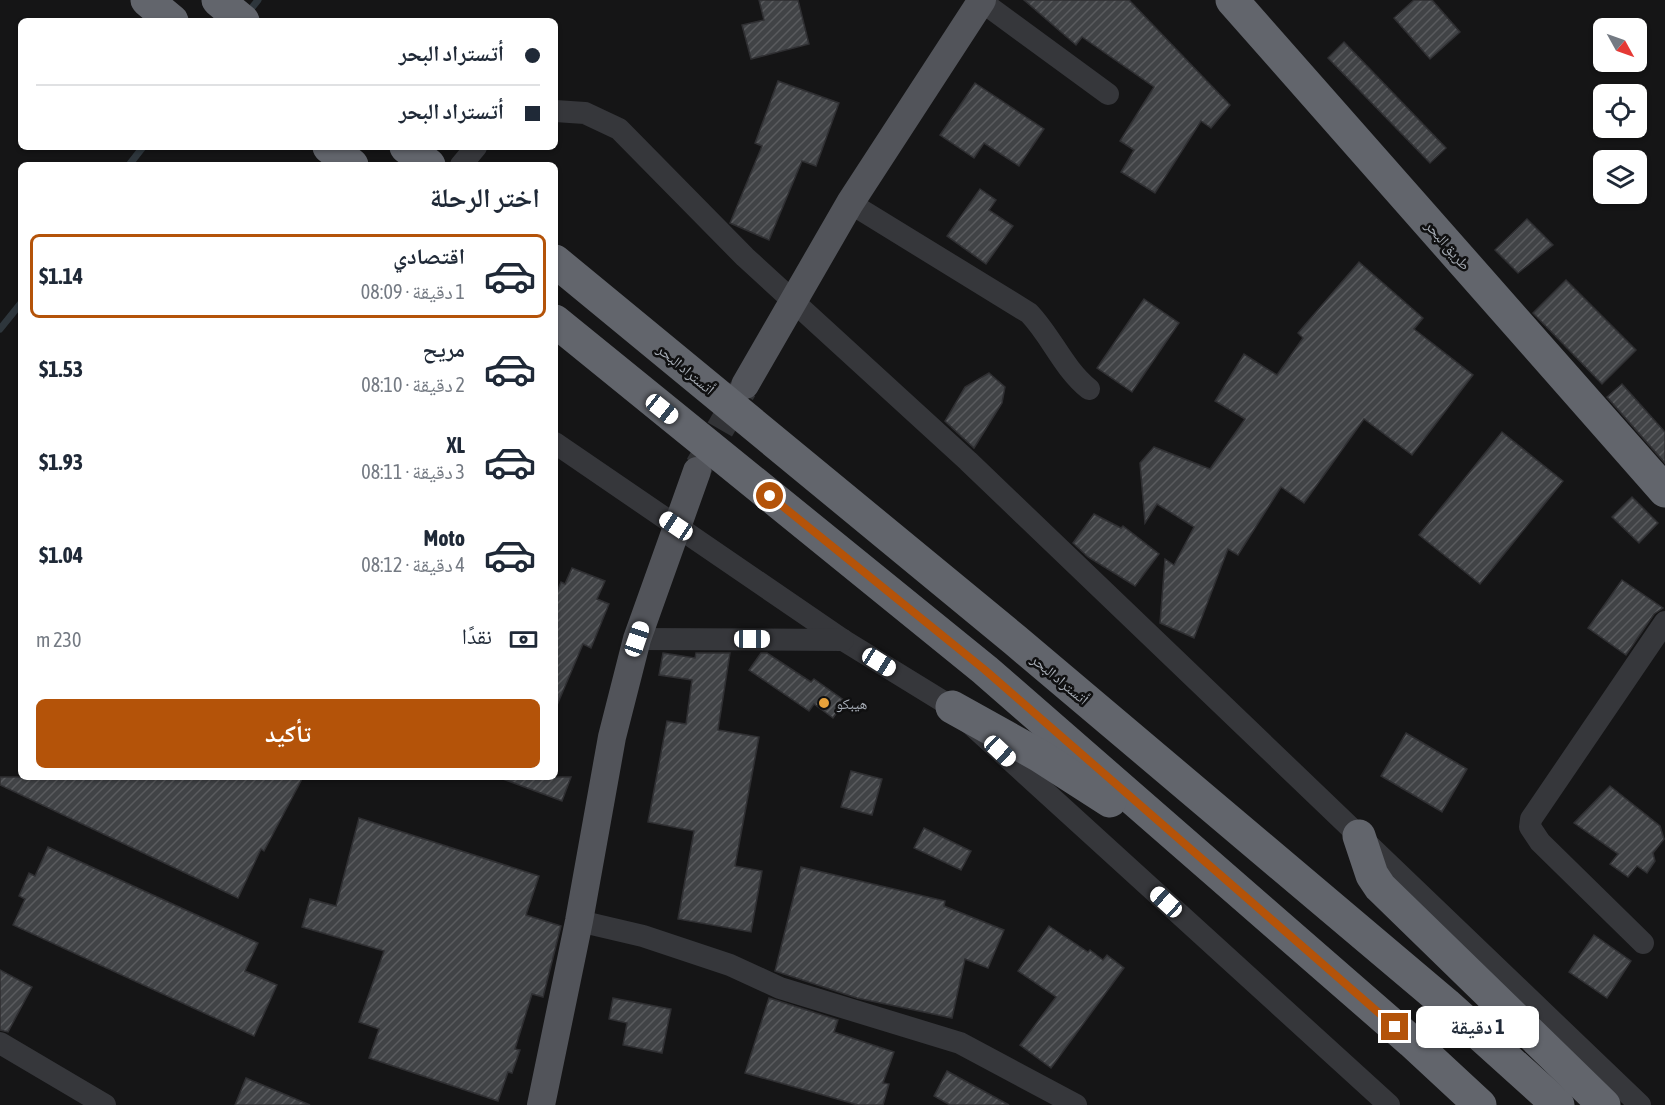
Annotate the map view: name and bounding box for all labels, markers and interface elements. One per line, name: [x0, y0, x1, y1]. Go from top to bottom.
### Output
north arrow: [1593, 18, 1647, 72]
map controls: [1593, 18, 1647, 204]
text: أتستراد البحر: [399, 40, 504, 66]
button: locate: [1593, 84, 1647, 138]
text: أتستراد البحر: [399, 98, 504, 124]
button: layers: [1593, 150, 1647, 204]
text: اختر الرحلة: [430, 182, 540, 213]
street label: طريق البحر: [1420, 216, 1474, 275]
text: اقتصادي: [393, 243, 465, 269]
icon: car: [483, 249, 537, 303]
text: $1.14: [39, 263, 83, 289]
text: 1 دقيقة · 08:09: [361, 280, 465, 303]
text: مريح: [422, 336, 465, 362]
street label: أتستراد البحر: [653, 340, 718, 399]
icon: car: [483, 342, 537, 396]
text: $1.53: [39, 356, 83, 382]
text: 2 دقيقة · 08:10: [361, 373, 465, 396]
car: [642, 391, 682, 427]
text: XL: [447, 432, 465, 458]
icon: car: [483, 435, 537, 489]
text: $1.93: [39, 449, 83, 475]
text: 3 دقيقة · 08:11: [361, 460, 465, 483]
route start: [756, 482, 783, 509]
car: [656, 508, 696, 544]
text: Moto: [423, 525, 465, 551]
icon: car: [483, 528, 537, 582]
text: $1.04: [39, 542, 83, 568]
text: 4 دقيقة · 08:12: [361, 553, 465, 576]
car: [623, 619, 651, 659]
text: نقدًا: [462, 623, 492, 649]
icon: cash: [507, 623, 540, 656]
text: 230 m: [36, 628, 81, 651]
car: [734, 630, 770, 648]
car: [859, 645, 899, 679]
street label: أتستراد البحر: [1027, 650, 1092, 709]
place label: هيبكو: [836, 695, 867, 713]
marker: هيبكو: [817, 696, 831, 710]
button: تأكيد: [36, 699, 540, 768]
car: [981, 732, 1019, 770]
car: [1147, 883, 1185, 921]
callout: 1 دقيقة: [1416, 1006, 1539, 1048]
route end: [1381, 1013, 1408, 1040]
text: 1 دقيقة: [1450, 1015, 1505, 1038]

